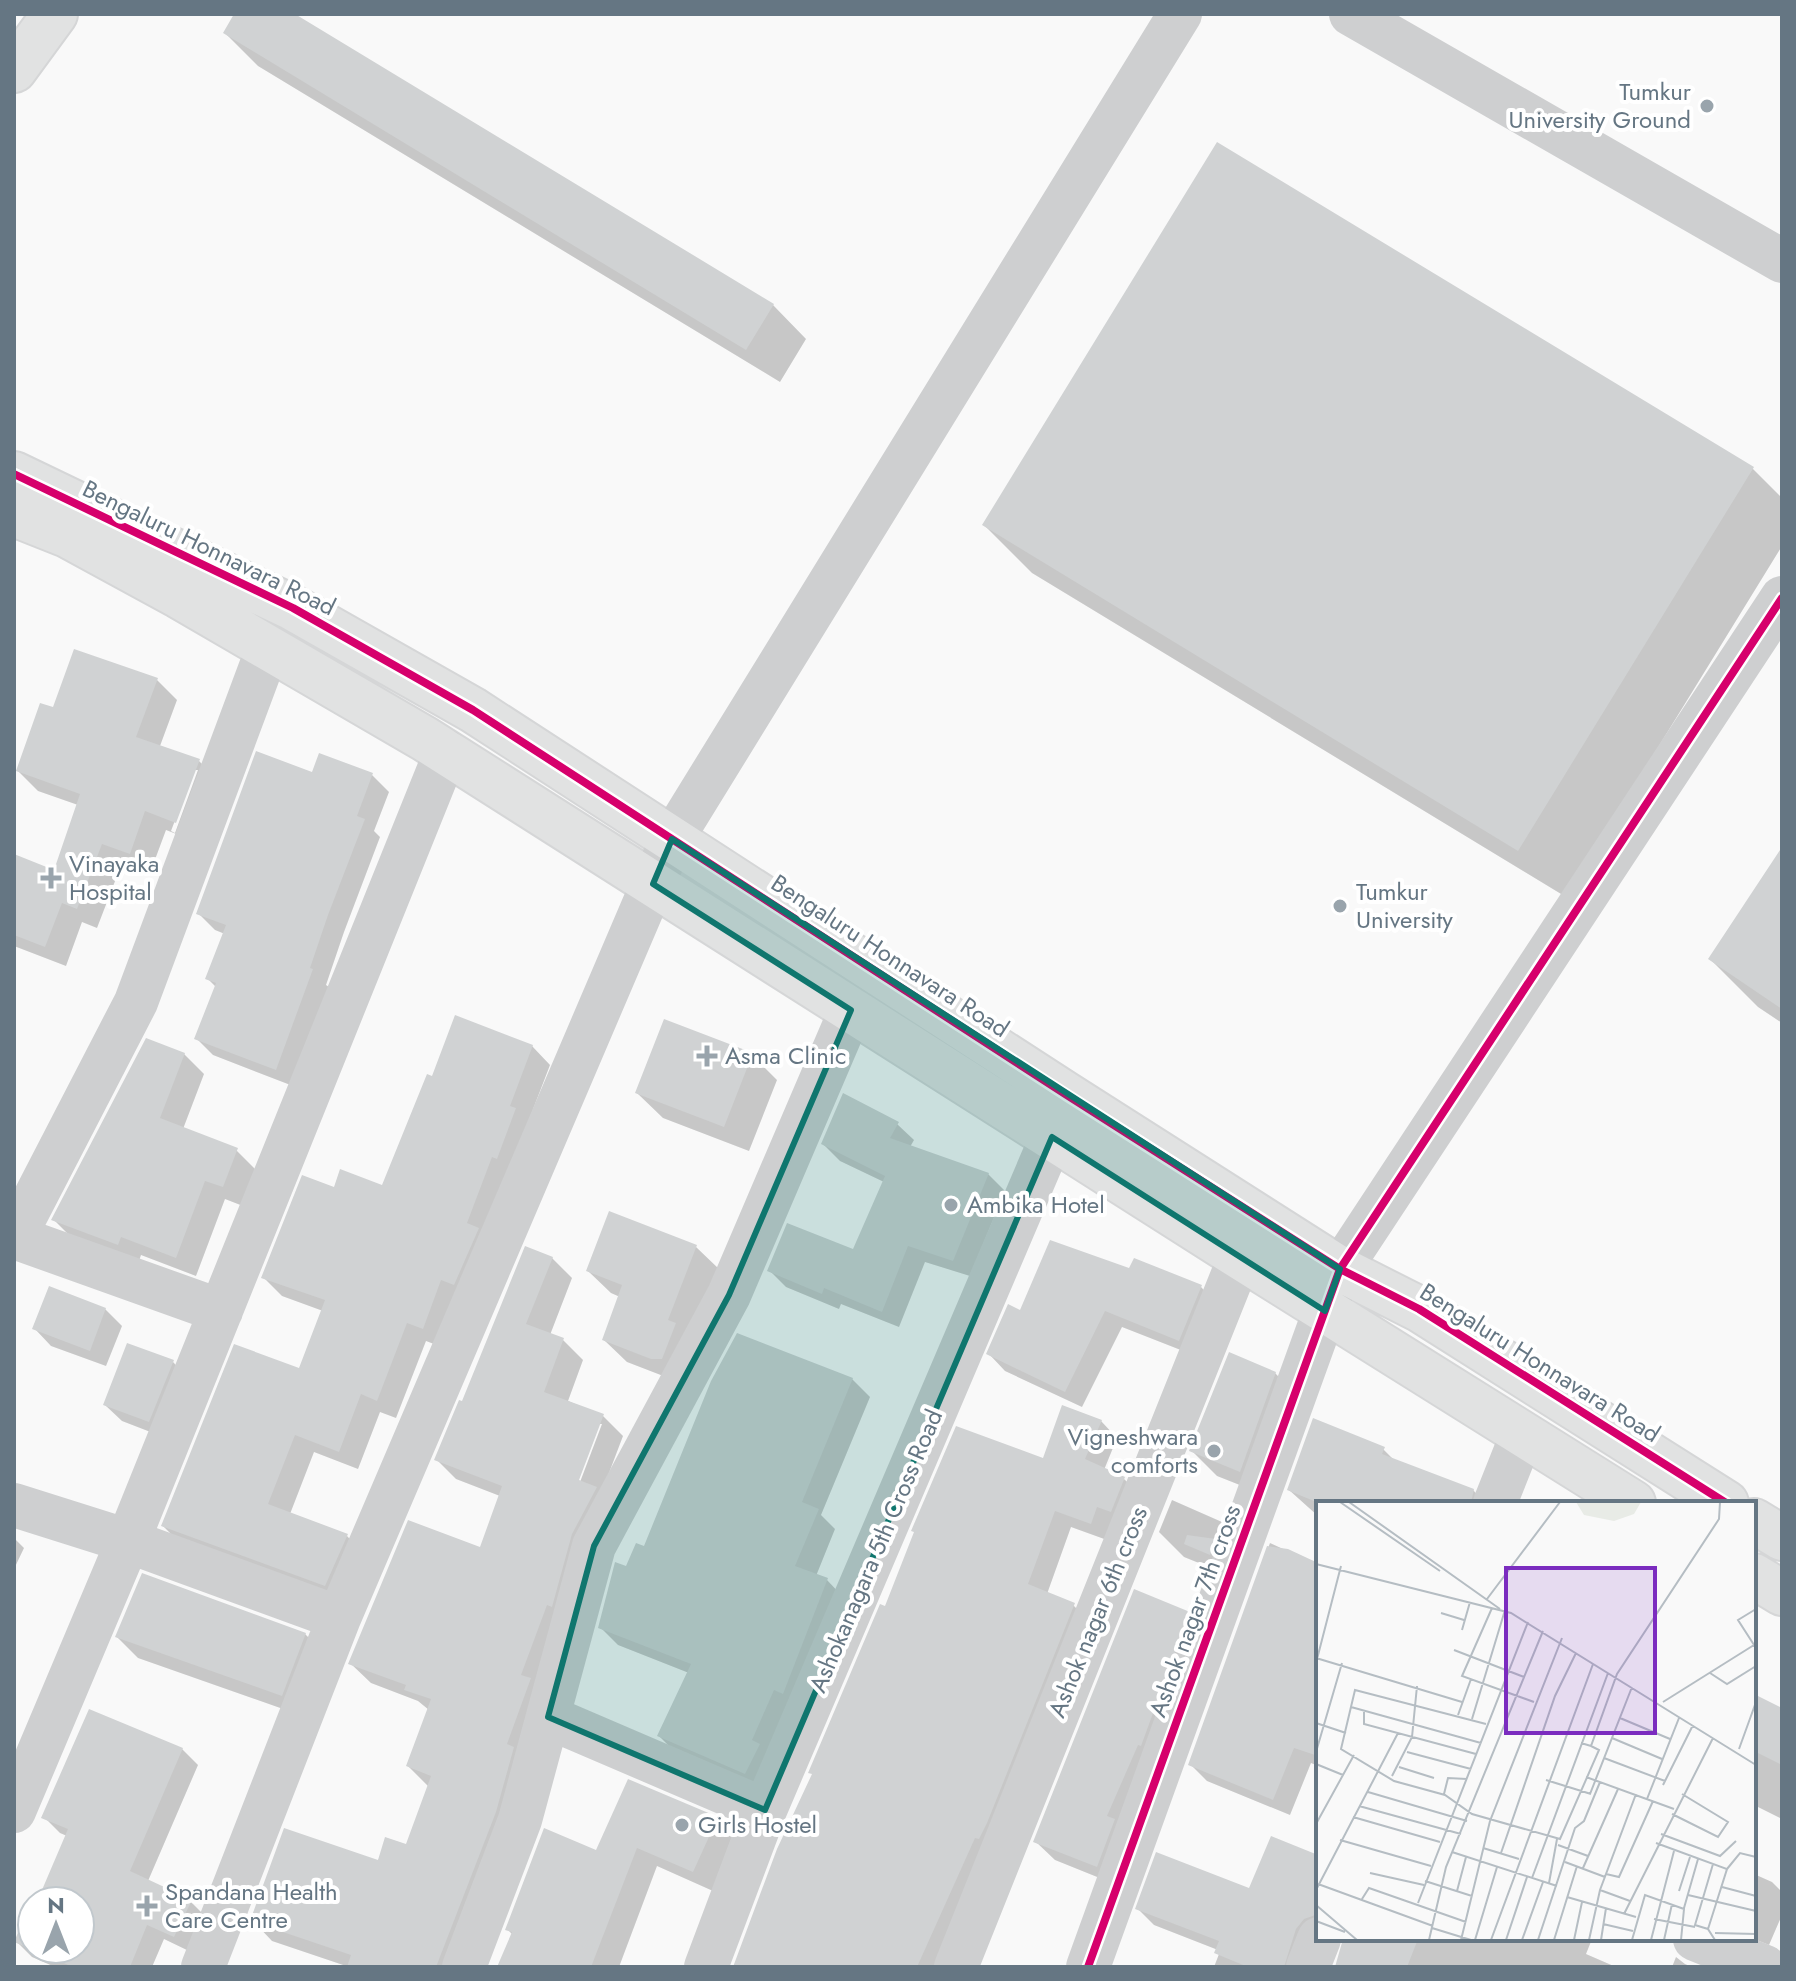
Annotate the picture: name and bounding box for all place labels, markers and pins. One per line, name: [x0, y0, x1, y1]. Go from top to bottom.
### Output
place label: Tumkur University Ground: [1508, 74, 1692, 137]
marker: Tumkur University Ground: [1698, 97, 1716, 115]
place label: Vinayaka Hospital: [69, 846, 159, 909]
marker: Vinayaka Hospital: [40, 867, 62, 889]
place label: Tumkur University: [1356, 874, 1453, 937]
marker: Tumkur University: [1331, 897, 1349, 915]
place label: Asma Clinic: [725, 1038, 847, 1073]
marker: Asma Clinic: [696, 1045, 718, 1067]
place label: Ambika Hotel: [967, 1187, 1105, 1222]
marker: Ambika Hotel: [942, 1196, 960, 1214]
place label: Vigneshwara comforts: [1067, 1419, 1198, 1482]
marker: Vigneshwara comforts: [1205, 1442, 1223, 1460]
place label: Girls Hostel: [698, 1807, 817, 1842]
marker: Girls Hostel: [673, 1816, 691, 1834]
place label: Spandana Health Care Centre: [165, 1874, 338, 1937]
marker: Spandana Health Care Centre: [136, 1895, 158, 1917]

